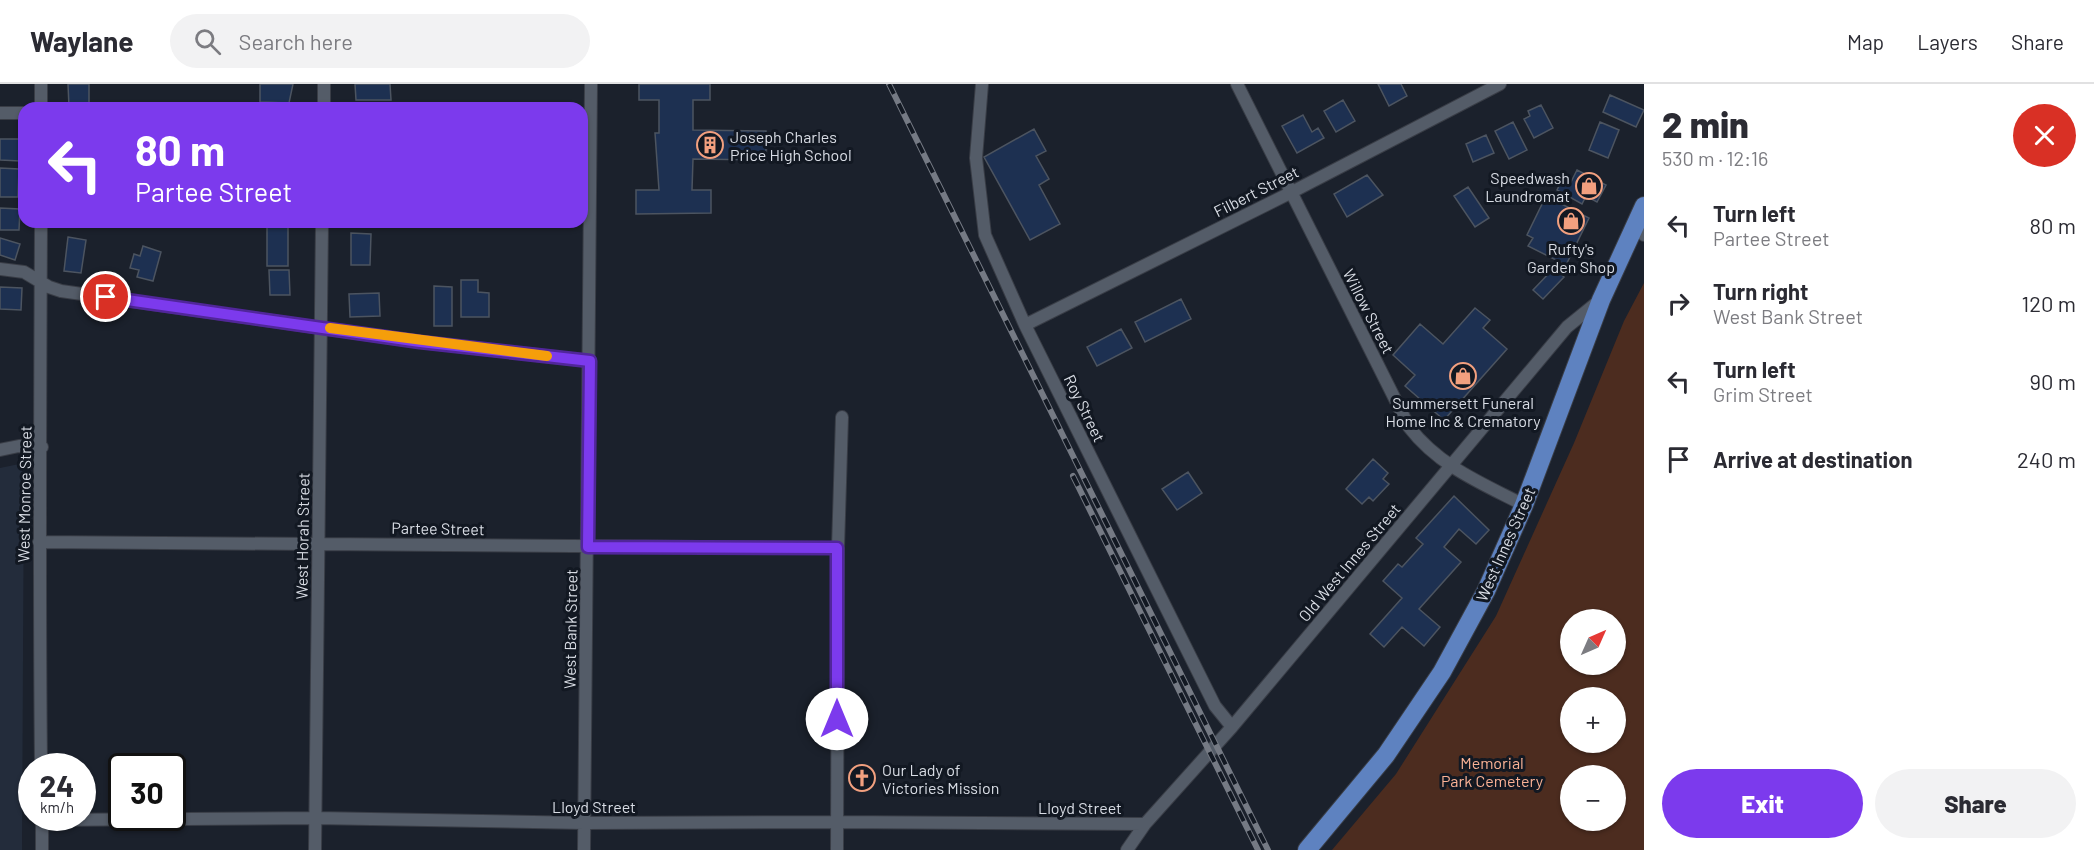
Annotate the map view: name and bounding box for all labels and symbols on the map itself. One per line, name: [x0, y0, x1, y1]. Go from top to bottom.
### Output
place label: Joseph Charles Price High School: [730, 127, 852, 164]
building icon: Joseph Charles Price High School: [695, 130, 725, 160]
street label: Filbert Street: [1210, 161, 1302, 221]
place label: Speedwash Laundromat: [1485, 168, 1570, 205]
shop icon: Speedwash Laundromat: [1574, 171, 1604, 201]
shop icon: Rufty's Garden Shop: [1556, 206, 1586, 236]
place label: Rufty's Garden Shop: [1527, 239, 1615, 276]
street label: Willow Street: [1340, 266, 1398, 356]
pin: [80, 271, 131, 322]
shop icon: Summersett Funeral Home Inc & Crematory: [1448, 361, 1478, 391]
street label: Roy Street: [1061, 371, 1109, 445]
place label: Summersett Funeral Home Inc & Crematory: [1385, 393, 1541, 430]
street label: West Monroe Street: [13, 425, 35, 563]
street label: West Horah Street: [291, 472, 313, 600]
street label: West Innes Street: [1471, 484, 1539, 604]
street label: Old West Innes Street: [1294, 499, 1404, 625]
street label: Partee Street: [391, 518, 485, 538]
street label: West Bank Street: [559, 569, 581, 689]
north arrow: [1560, 609, 1626, 675]
position arrow: [805, 687, 869, 751]
speed limit sign: 30: [108, 753, 186, 831]
park label: Memorial Park Cemetery: [1441, 753, 1544, 790]
place label: Our Lady of Victories Mission: [882, 760, 999, 797]
church icon: Our Lady of Victories Mission: [847, 763, 877, 793]
street label: Lloyd Street: [552, 797, 636, 816]
street label: Lloyd Street: [1038, 798, 1122, 817]

